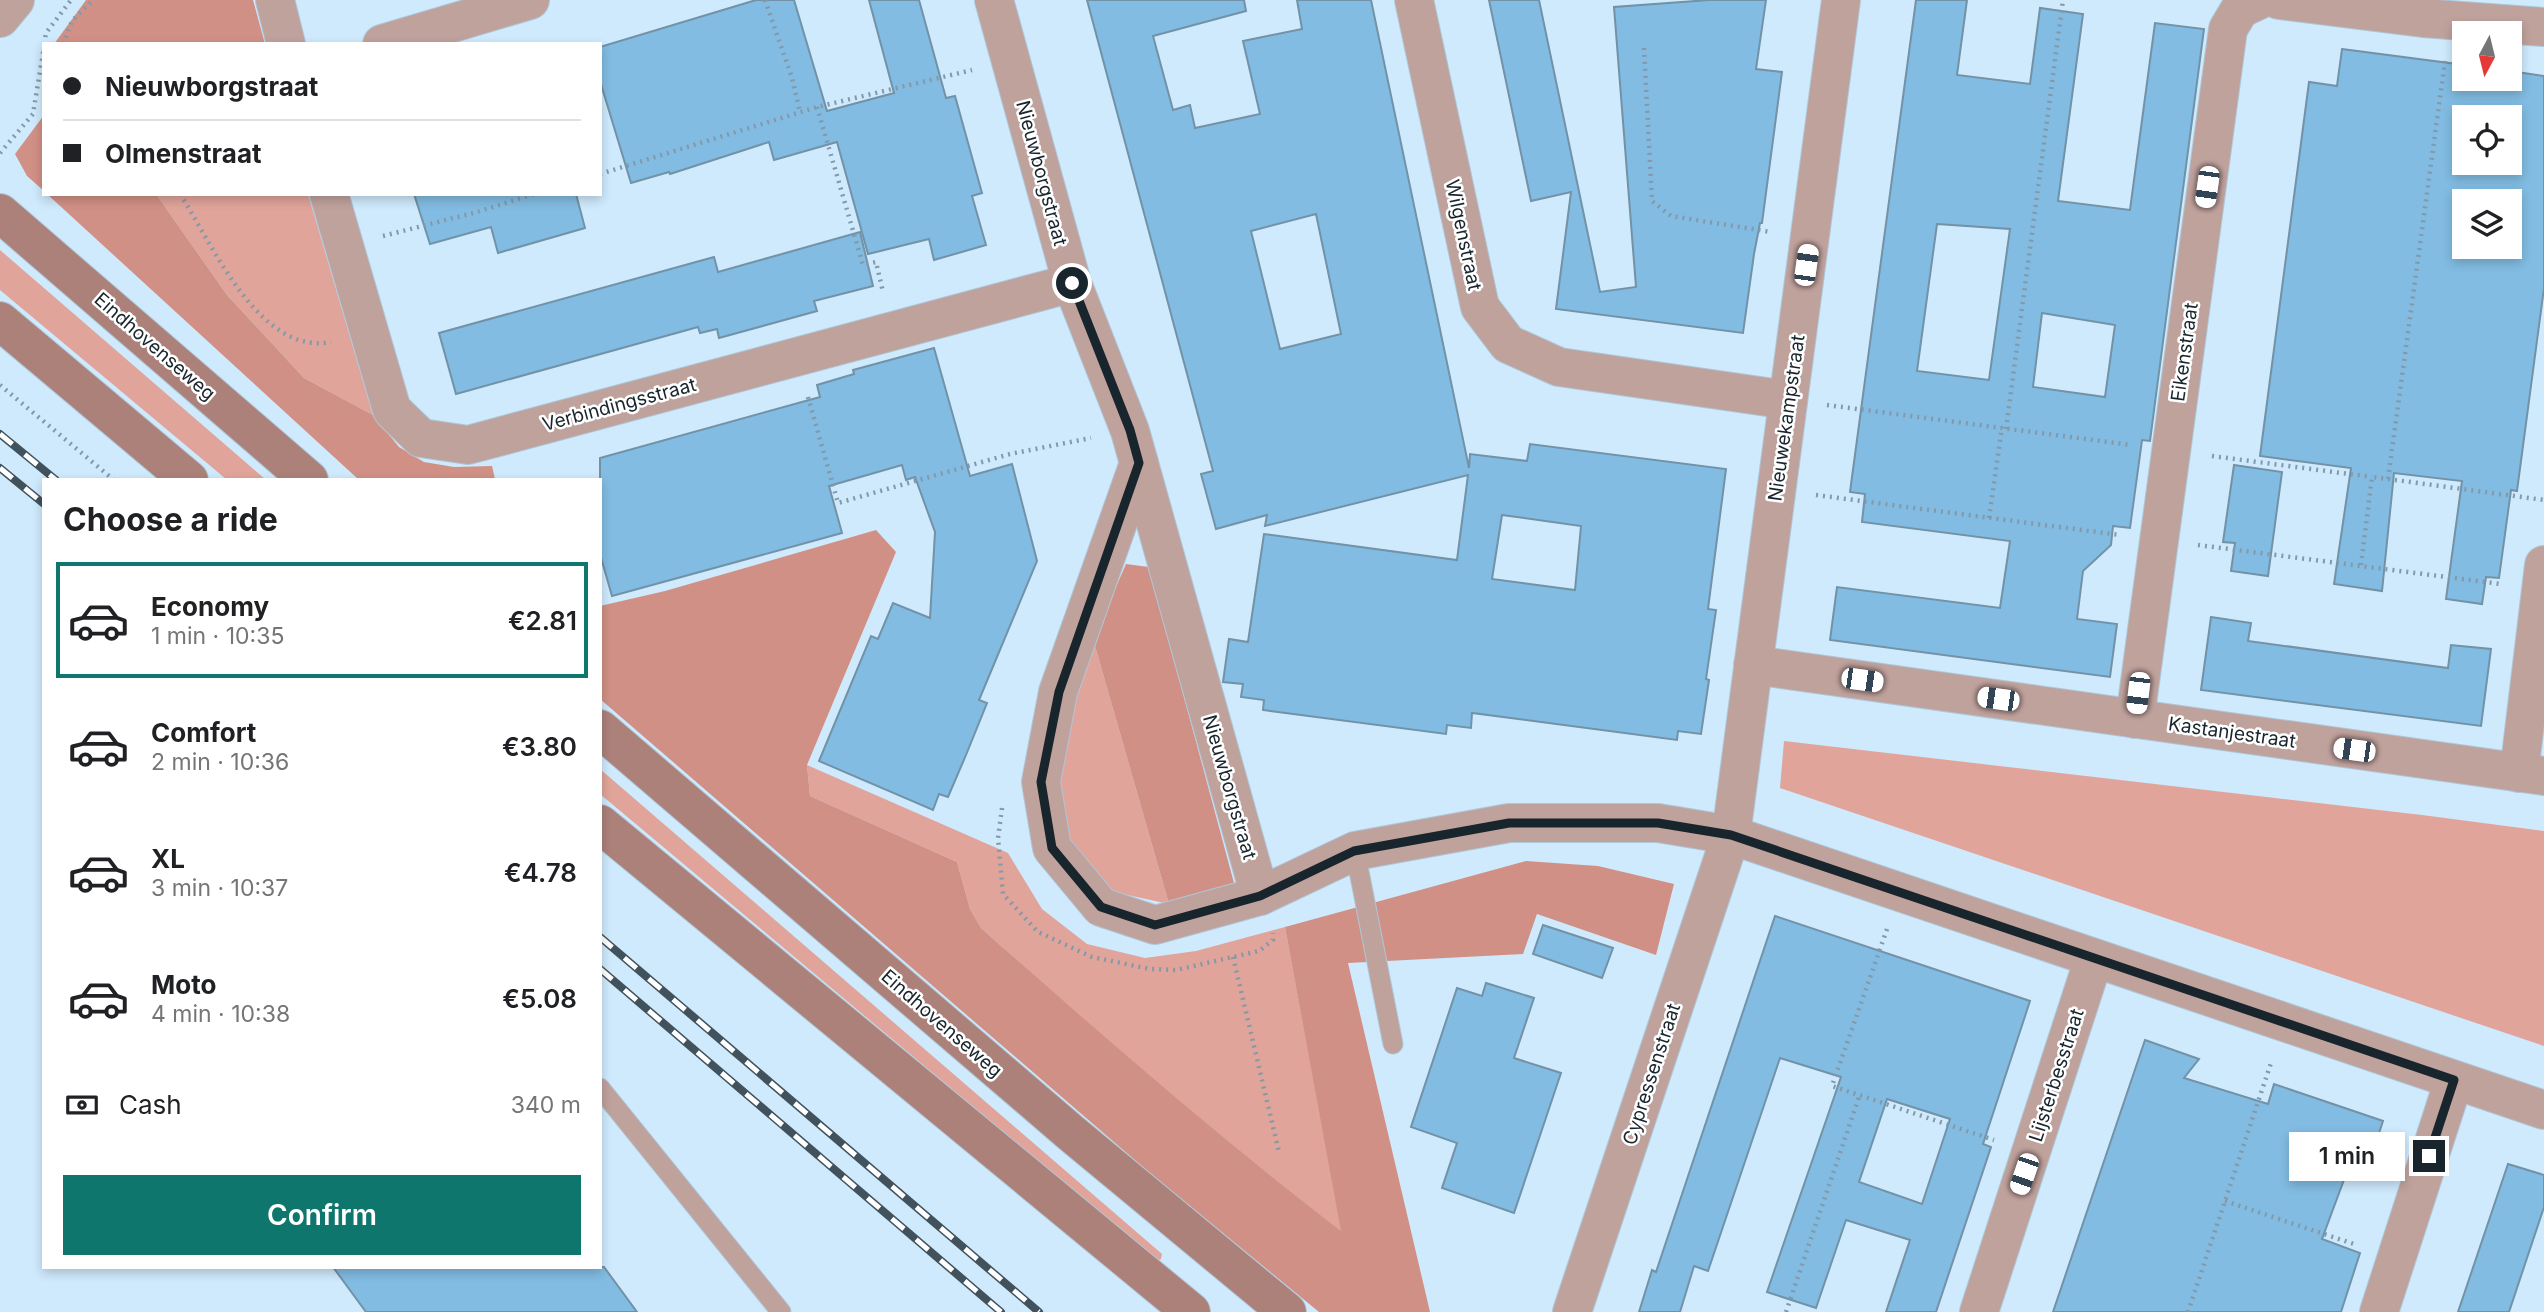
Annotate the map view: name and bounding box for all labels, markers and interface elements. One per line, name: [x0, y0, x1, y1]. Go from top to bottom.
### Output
north arrow: [2452, 21, 2522, 91]
map controls: [2452, 21, 2522, 259]
text: Nieuwborgstraat: [105, 71, 318, 102]
street label: Nieuwborgstraat: [1011, 98, 1072, 248]
button: locate: [2452, 105, 2522, 175]
text: Olmenstraat: [105, 138, 262, 169]
car: [2194, 165, 2221, 209]
street label: Wilgenstraat: [1441, 178, 1486, 293]
button: layers: [2452, 189, 2522, 259]
car: [1793, 243, 1820, 287]
route start: [1056, 267, 1088, 299]
street label: Eindhovenseweg: [90, 288, 220, 405]
street label: Eikenstraat: [2166, 301, 2203, 403]
street label: Nieuwekampstraat: [1763, 333, 1810, 503]
street label: Verbindingsstraat: [540, 373, 699, 436]
text: Choose a ride: [63, 500, 278, 539]
icon: car: [67, 589, 130, 652]
text: Economy: [151, 591, 269, 622]
text: €2.81: [508, 605, 577, 636]
text: 1 min · 10:35: [151, 622, 284, 650]
car: [1840, 667, 1885, 693]
car: [2126, 671, 2151, 715]
car: [1976, 686, 2021, 712]
street label: Nieuwborgstraat: [1198, 712, 1261, 862]
street label: Kastanjestraat: [2167, 712, 2297, 753]
icon: car: [67, 715, 130, 778]
text: Comfort: [151, 717, 256, 748]
text: €3.80: [502, 731, 577, 762]
car: [2332, 737, 2377, 763]
text: 2 min · 10:36: [151, 748, 289, 776]
icon: car: [67, 841, 130, 904]
text: XL: [151, 843, 185, 874]
text: €4.78: [504, 857, 577, 888]
text: 3 min · 10:37: [151, 874, 288, 902]
street label: Eindhovenseweg: [877, 965, 1007, 1082]
icon: car: [67, 967, 130, 1030]
text: Moto: [151, 969, 216, 1000]
text: €5.08: [502, 983, 577, 1014]
text: 4 min · 10:38: [151, 1000, 290, 1028]
street label: Cypressenstraat: [1618, 1000, 1685, 1148]
street label: Lijsterbesstraat: [2024, 1006, 2089, 1144]
icon: cash: [63, 1086, 101, 1124]
text: Cash: [119, 1089, 182, 1120]
text: 340 m: [511, 1091, 581, 1119]
callout: 1 min: [2289, 1132, 2404, 1180]
route end: [2413, 1140, 2445, 1172]
text: 1 min: [2319, 1142, 2375, 1170]
car: [2008, 1151, 2041, 1197]
button: Confirm: [63, 1175, 581, 1255]

